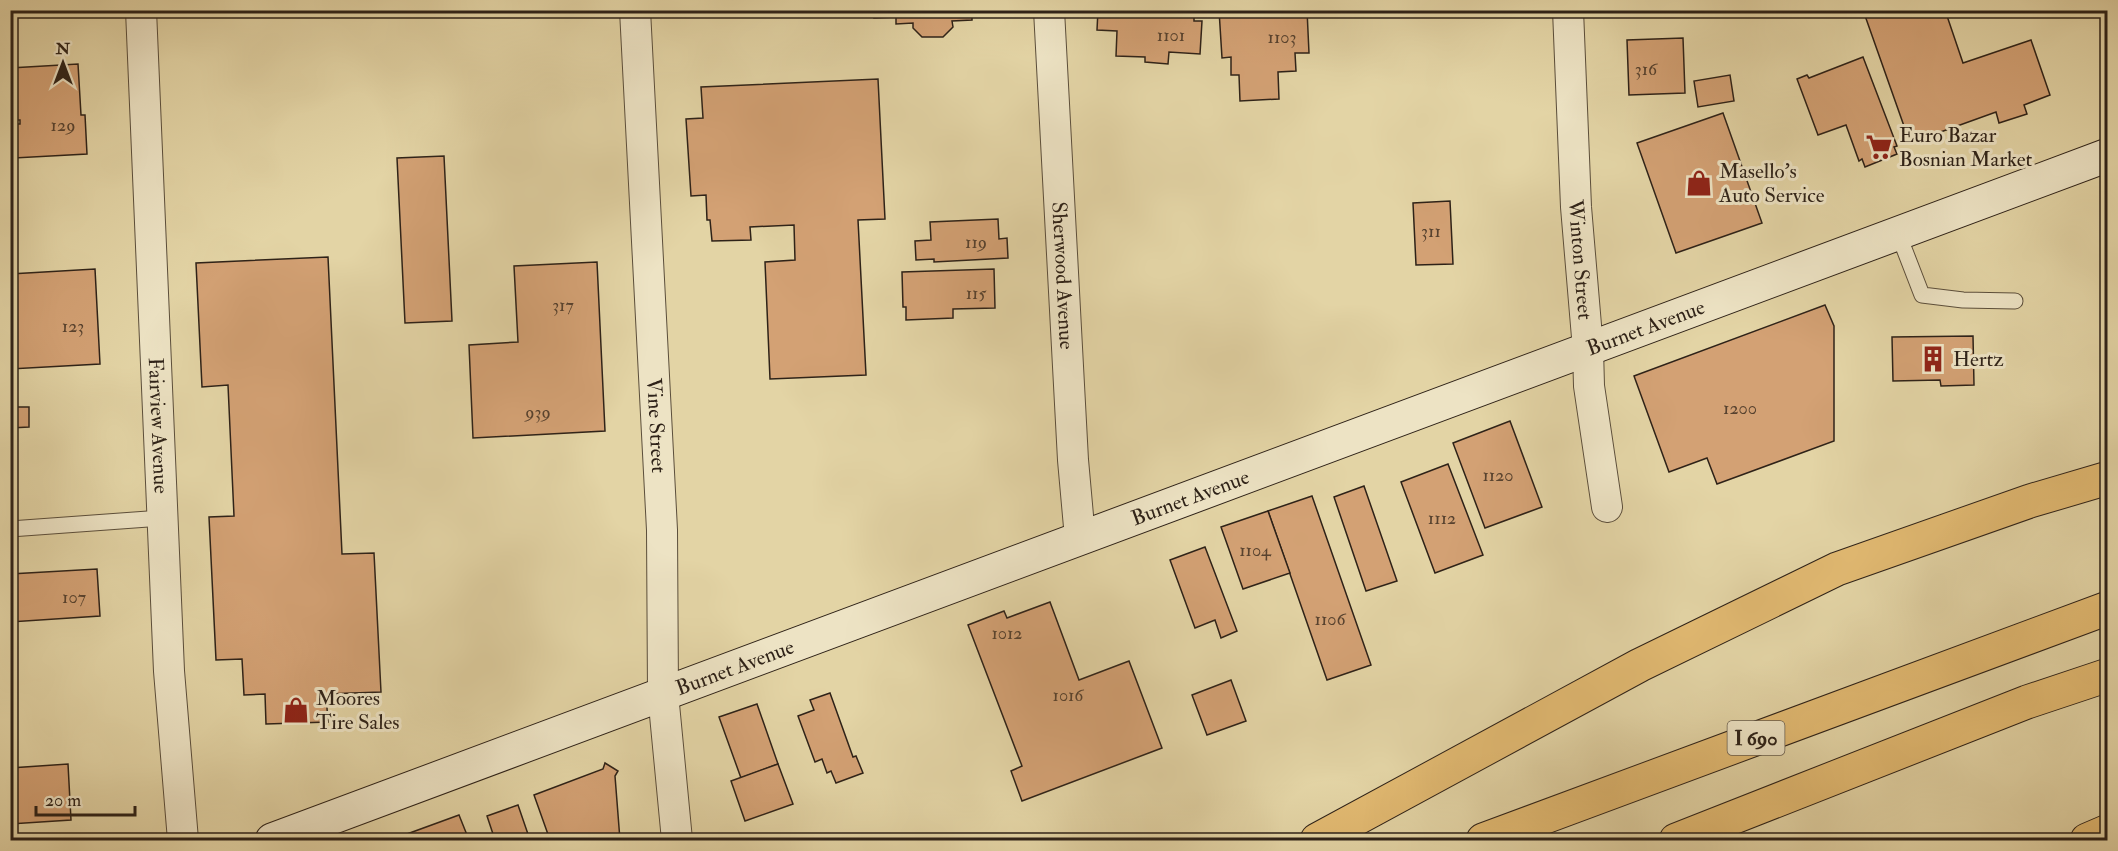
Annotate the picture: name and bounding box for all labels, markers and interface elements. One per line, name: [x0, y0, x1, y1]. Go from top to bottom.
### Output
house number: 1101: [1157, 24, 1185, 47]
house number: 1103: [1268, 26, 1296, 49]
north arrow: [33, 33, 93, 93]
text: N: [55, 39, 71, 59]
house number: 316: [1635, 58, 1658, 81]
house number: 129: [51, 114, 75, 137]
place label: Euro Bazar Bosnian Market: [1899, 122, 2032, 173]
supermarket icon: Euro Bazar Bosnian Market: [1864, 132, 1894, 162]
place label: Masello's Auto Service: [1718, 158, 1825, 209]
shop icon: Masello's Auto Service: [1684, 168, 1714, 198]
street label: Winton Street: [1561, 198, 1598, 321]
street label: Sherwood Avenue: [1045, 201, 1080, 350]
house number: 311: [1421, 220, 1441, 243]
house number: 119: [965, 231, 987, 254]
house number: 115: [966, 282, 986, 305]
house number: 317: [552, 294, 574, 317]
street label: Burnet Avenue: [1583, 294, 1709, 362]
house number: 123: [62, 315, 84, 338]
building icon: Hertz: [1918, 344, 1948, 374]
place label: Hertz: [1953, 346, 2004, 373]
street label: Fairview Avenue: [142, 357, 174, 495]
street label: Vine Street: [640, 377, 672, 474]
house number: 1200: [1723, 397, 1757, 420]
house number: 939: [523, 401, 551, 424]
street label: Burnet Avenue: [1127, 463, 1253, 532]
house number: 1120: [1482, 464, 1514, 487]
house number: 1112: [1428, 507, 1456, 530]
house number: 1104: [1239, 539, 1272, 562]
house number: 107: [62, 586, 86, 609]
house number: 1106: [1314, 608, 1346, 631]
house number: 1012: [992, 622, 1022, 645]
street label: Burnet Avenue: [672, 633, 798, 702]
house number: 1016: [1053, 684, 1084, 707]
place label: Moores Tire Sales: [316, 685, 399, 736]
shop icon: Moores Tire Sales: [281, 695, 311, 725]
road number: I 690: [1728, 721, 1784, 755]
scale bar: [36, 779, 135, 817]
text: 20 m: [45, 789, 81, 812]

